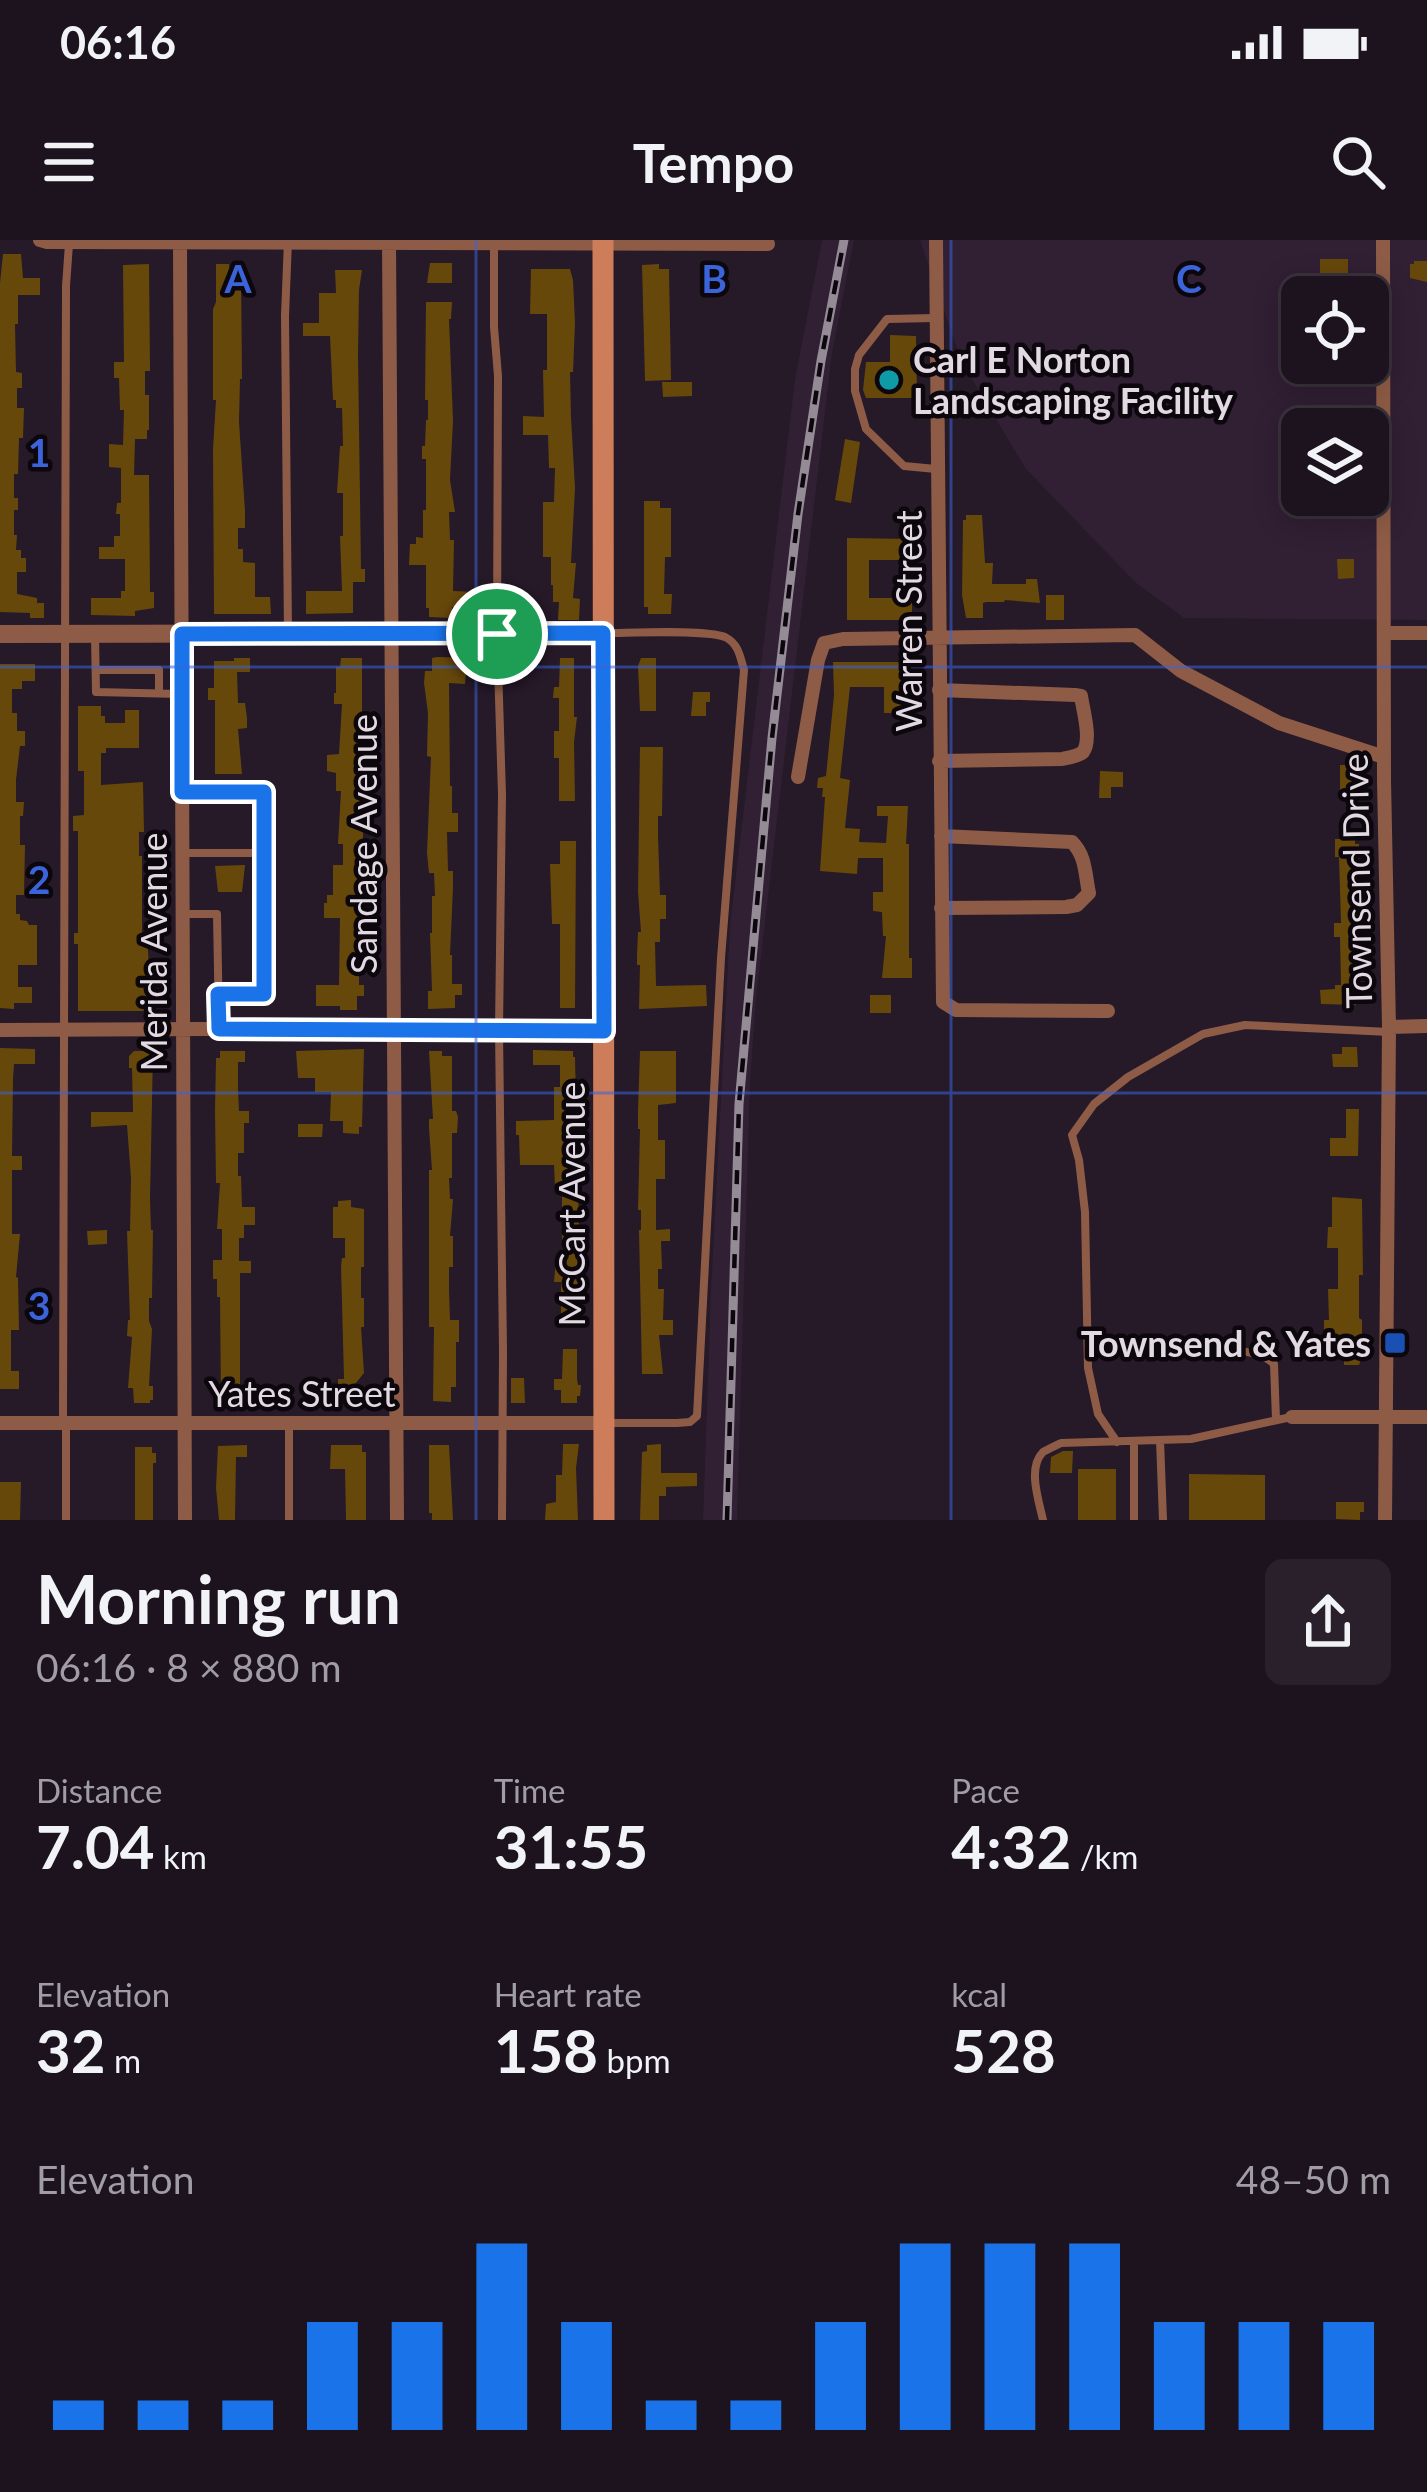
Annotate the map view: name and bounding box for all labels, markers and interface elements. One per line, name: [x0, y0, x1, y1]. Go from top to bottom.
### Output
text: 06:16: [60, 15, 176, 69]
icon: menu: [36, 129, 102, 195]
icon: search: [1325, 129, 1391, 195]
text: Tempo: [633, 130, 794, 195]
text: A: [223, 255, 252, 301]
text: B: [701, 255, 727, 301]
text: C: [1176, 255, 1202, 301]
map controls: [1281, 276, 1389, 516]
button: locate: [1281, 276, 1389, 384]
place label: Carl E Norton Landscaping Facility: [913, 337, 1233, 422]
marker: Carl E Norton Landscaping Facility: [876, 367, 902, 393]
button: layers: [1281, 408, 1389, 516]
text: 1: [28, 429, 50, 475]
street label: Warren Street: [886, 510, 930, 732]
pin: [446, 583, 548, 685]
icon: arrive: [464, 601, 530, 667]
street label: Sandage Avenue: [341, 714, 385, 974]
street label: Townsend Drive: [1332, 753, 1380, 1009]
street label: Merida Avenue: [131, 833, 175, 1071]
text: 2: [28, 856, 50, 902]
street label: McCart Avenue: [549, 1082, 593, 1326]
text: 3: [28, 1282, 50, 1328]
place label: Townsend & Yates: [1081, 1321, 1371, 1365]
marker: Townsend & Yates: [1382, 1330, 1408, 1356]
street label: Yates Street: [208, 1371, 396, 1415]
text: Morning run: [36, 1559, 401, 1638]
button: share: [1265, 1559, 1391, 1685]
text: 06:16 · 8 × 880 m: [36, 1644, 341, 1690]
text: Distance: [36, 1770, 163, 1810]
text: Time: [494, 1770, 566, 1810]
text: Pace: [951, 1770, 1020, 1810]
text: 7.04: [36, 1810, 155, 1882]
text: 31:55: [494, 1810, 648, 1882]
text: 4:32: [951, 1810, 1071, 1882]
text: km: [155, 1836, 207, 1876]
text: /km: [1071, 1836, 1138, 1876]
text: Elevation: [36, 1974, 170, 2014]
text: Heart rate: [494, 1974, 642, 2014]
text: kcal: [951, 1974, 1007, 2014]
text: 32: [36, 2014, 106, 2086]
text: 158: [494, 2014, 598, 2086]
text: 528: [951, 2014, 1056, 2086]
text: m: [106, 2040, 141, 2080]
text: bpm: [598, 2040, 671, 2080]
text: Elevation: [36, 2156, 194, 2202]
text: 48–50 m: [1236, 2156, 1391, 2202]

